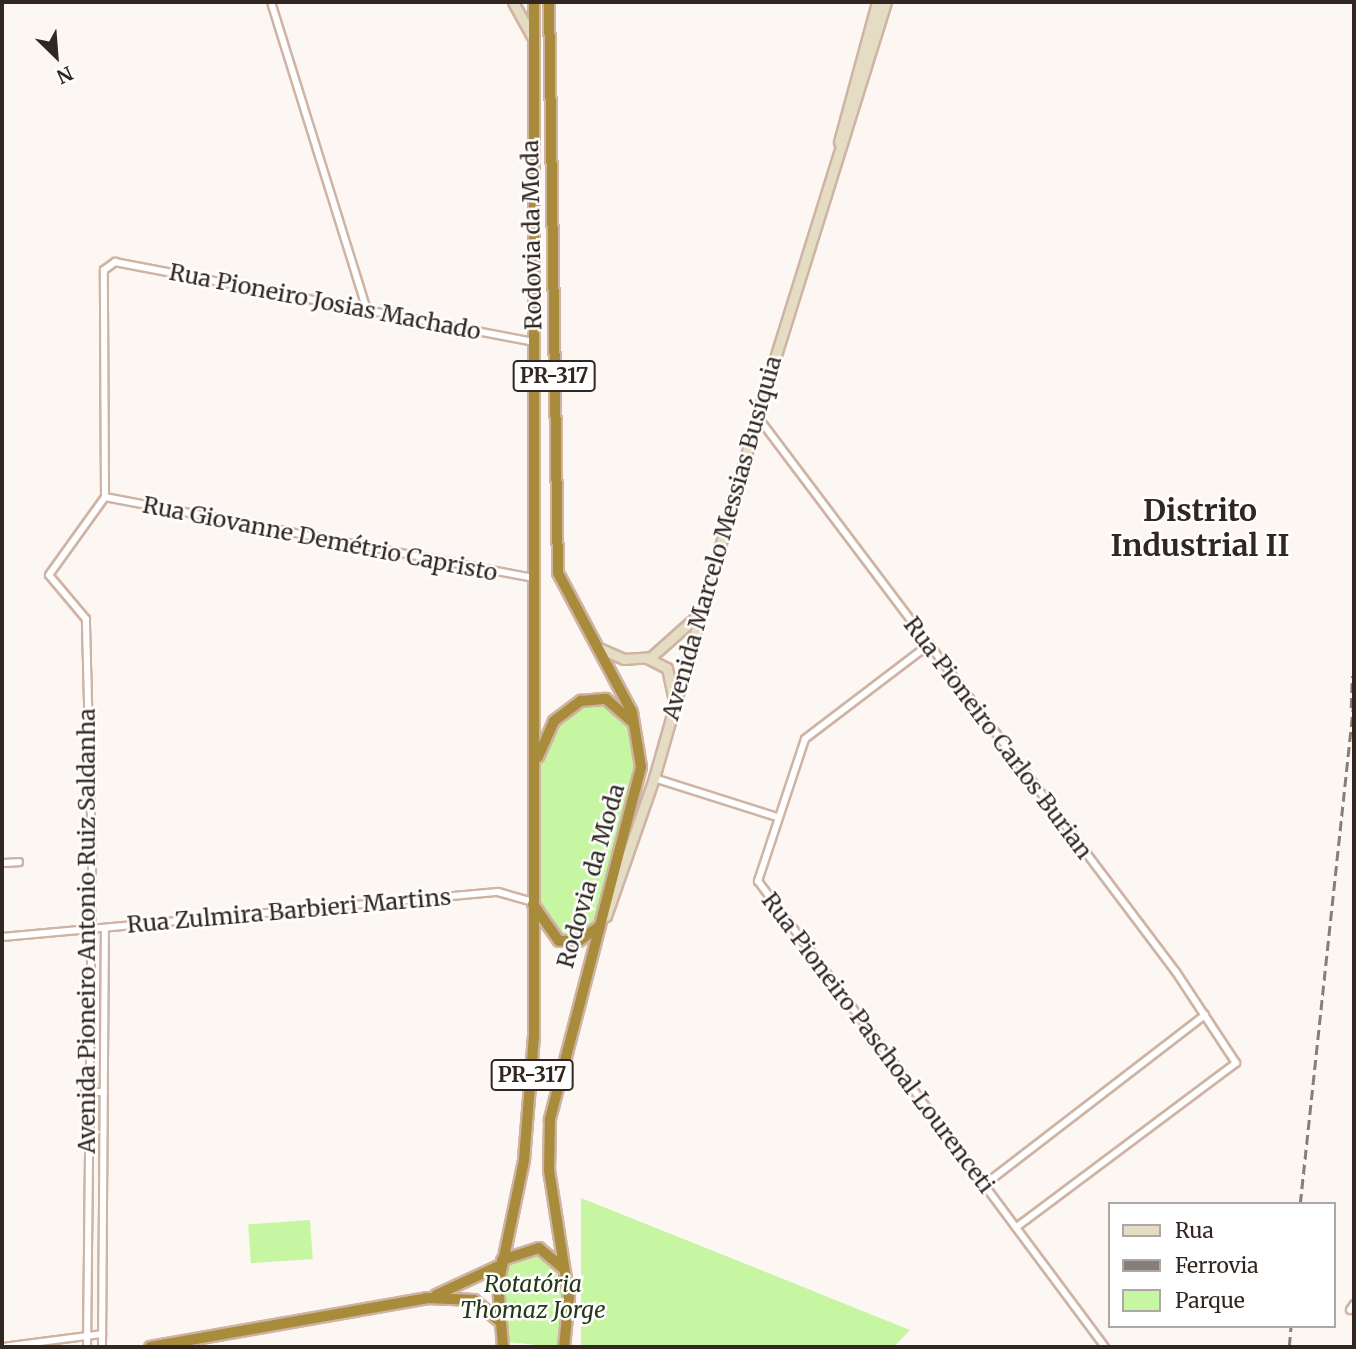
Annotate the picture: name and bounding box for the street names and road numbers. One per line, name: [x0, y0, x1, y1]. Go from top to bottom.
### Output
street label: Rodovia da Moda: [517, 140, 547, 330]
street label: Rua Pioneiro Josias Machado: [167, 258, 483, 346]
street label: Avenida Marcelo Messias Busíquia: [657, 353, 787, 723]
road number: PR-317: [512, 358, 596, 394]
street label: Rua Giovanne Demétrio Capristo: [140, 491, 500, 587]
street label: Rua Pioneiro Carlos Burian: [898, 611, 1098, 865]
street label: Avenida Pioneiro Antonio Ruiz Saldanha: [73, 708, 101, 1154]
street label: Rodovia da Moda: [552, 781, 630, 971]
street label: Rua Zulmira Barbieri Martins: [126, 883, 452, 939]
street label: Rua Pioneiro Paschoal Lourenceti: [756, 887, 1000, 1199]
road number: PR-317: [490, 1058, 574, 1092]

